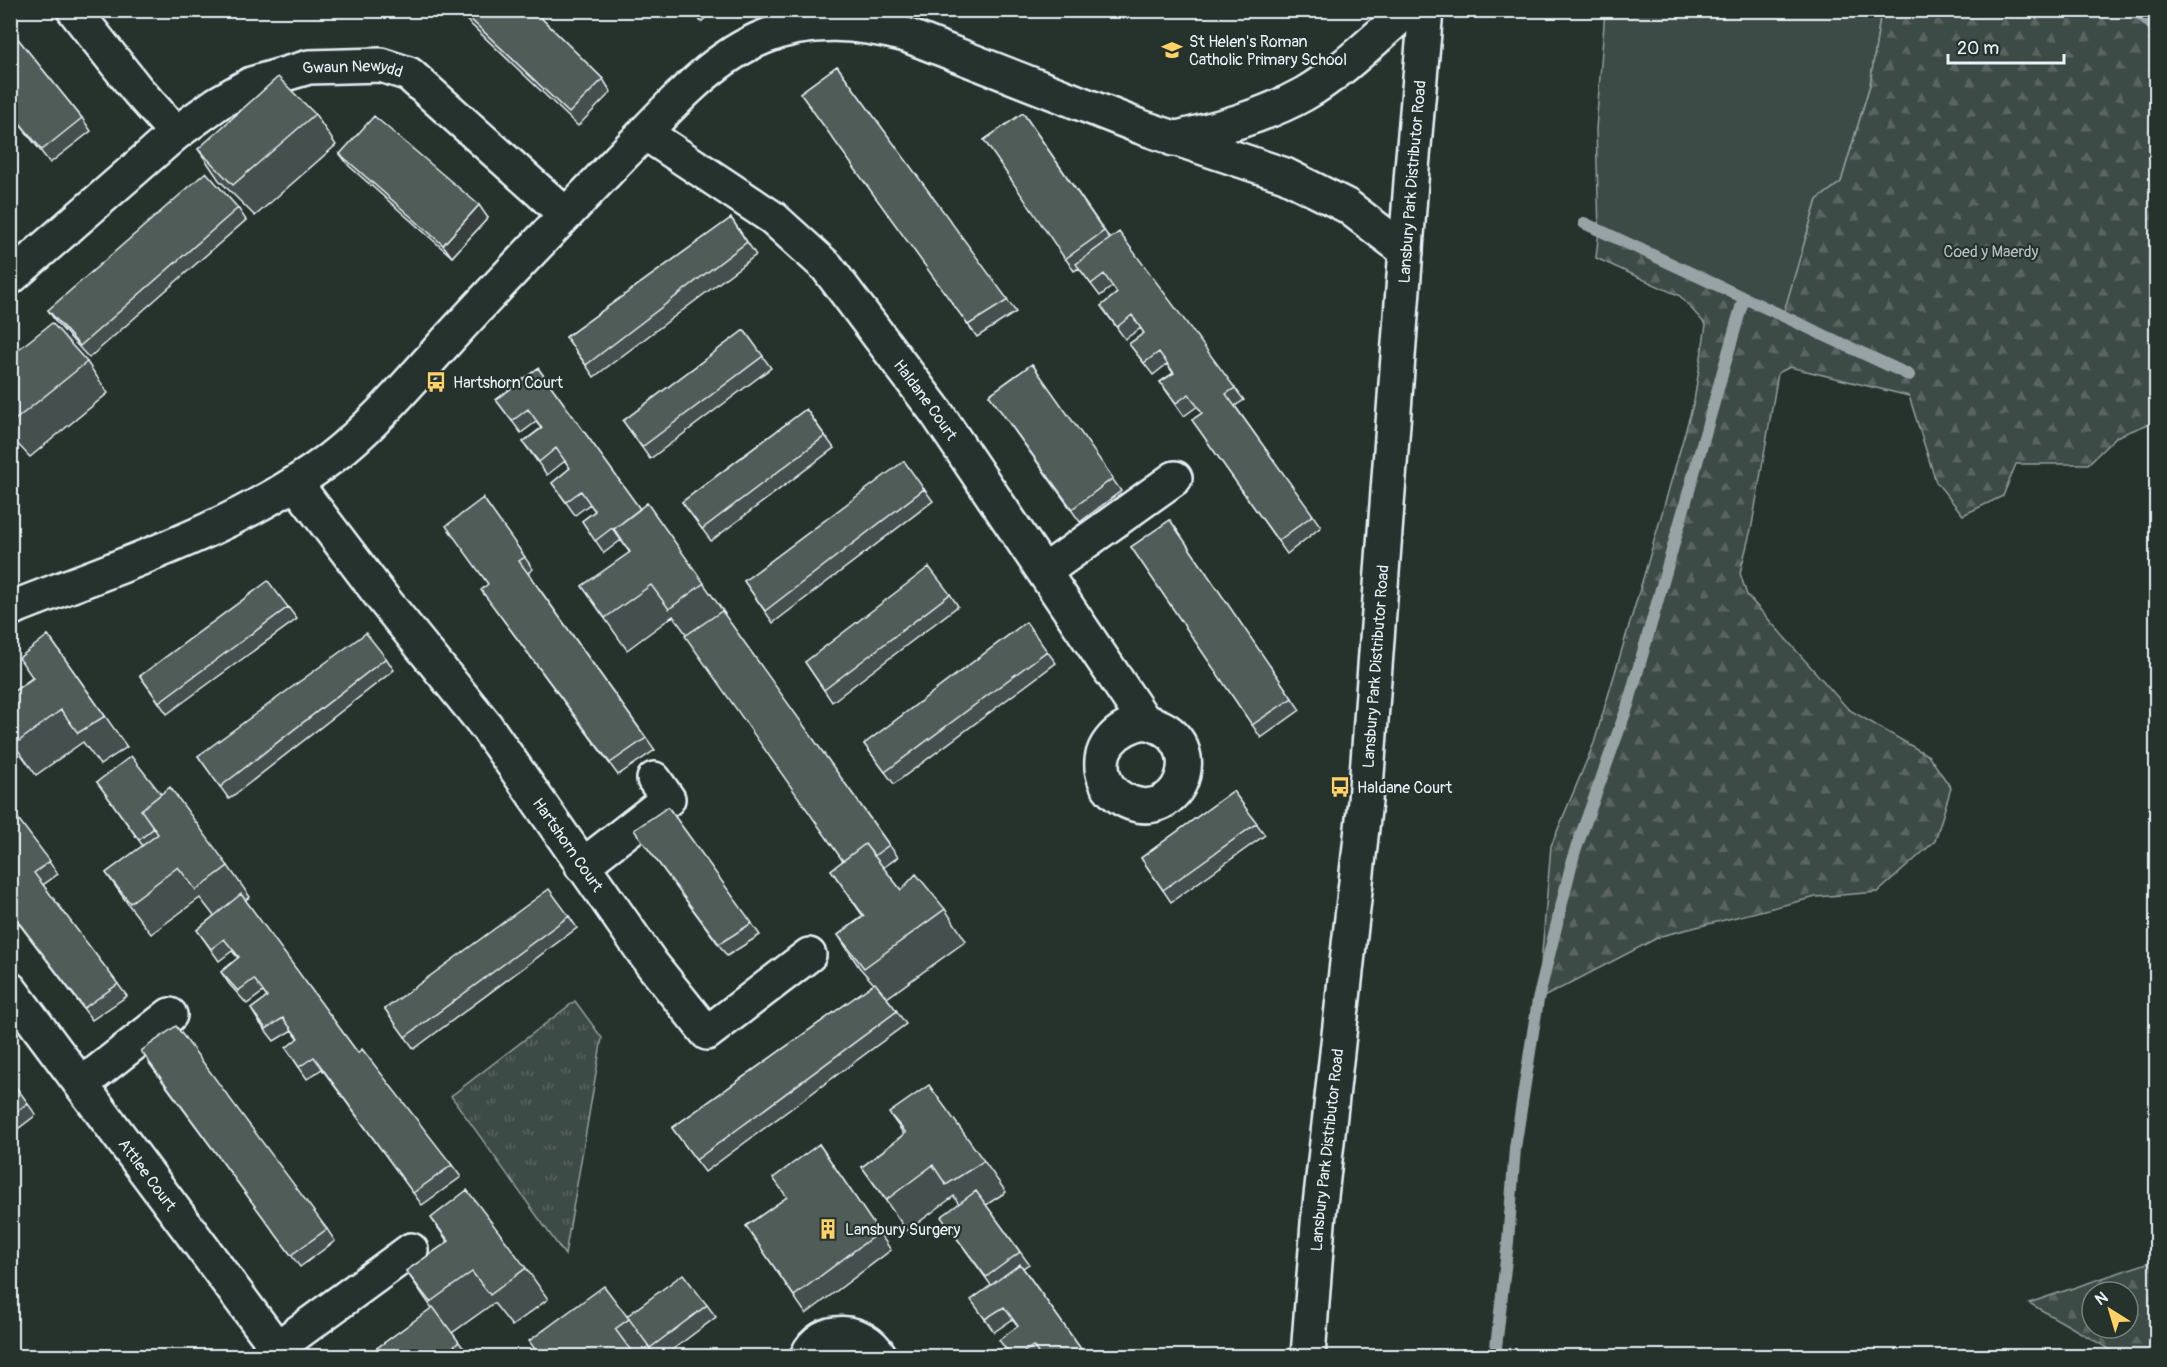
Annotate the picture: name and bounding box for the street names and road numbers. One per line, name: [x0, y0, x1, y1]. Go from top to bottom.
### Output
street label: Gwaun Newydd: [300, 56, 405, 82]
street label: Lansbury Park Distributor Road: [1394, 79, 1431, 284]
street label: Haldane Court: [889, 356, 961, 445]
street label: Lansbury Park Distributor Road: [1358, 564, 1394, 769]
street label: Hartshorn Court: [528, 794, 608, 896]
street label: Lansbury Park Distributor Road: [1307, 1048, 1348, 1252]
street label: Attlee Court: [114, 1135, 181, 1215]

